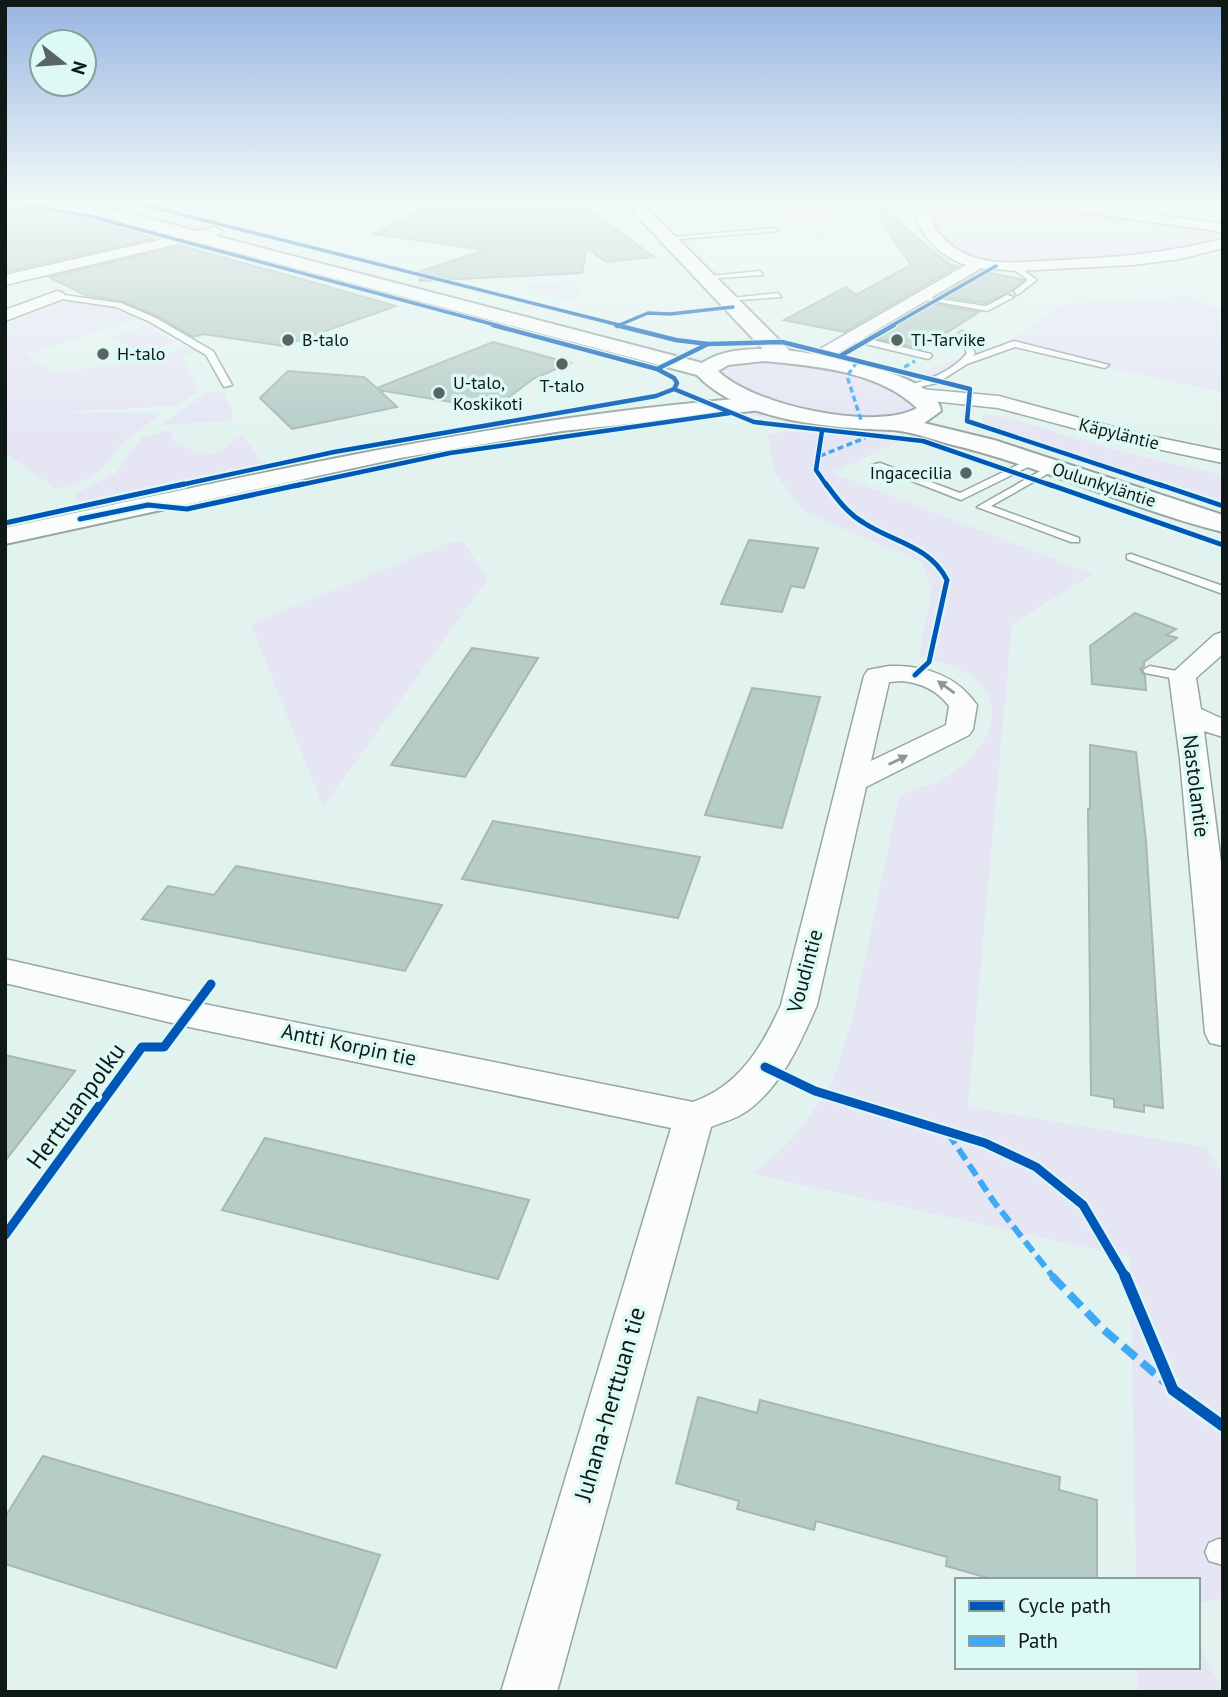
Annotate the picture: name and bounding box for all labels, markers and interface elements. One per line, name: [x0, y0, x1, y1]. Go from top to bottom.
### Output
north arrow: [28, 28, 98, 98]
text: N: [66, 58, 93, 77]
place label: B-talo: [302, 328, 349, 351]
place label: TI-Tarvike: [911, 328, 985, 351]
marker: B-talo: [280, 332, 296, 348]
marker: TI-Tarvike: [889, 332, 905, 348]
place label: H-talo: [117, 342, 166, 365]
marker: H-talo: [95, 346, 111, 362]
marker: T-talo: [554, 356, 570, 372]
place label: U-talo, Koskikoti: [453, 371, 523, 415]
place label: T-talo: [540, 374, 584, 397]
marker: U-talo, Koskikoti: [431, 385, 447, 401]
street label: Käpyläntie: [1077, 412, 1162, 455]
street label: Oulunkyläntie: [1049, 457, 1159, 512]
place label: Ingacecilia: [870, 461, 952, 484]
marker: Ingacecilia: [958, 465, 974, 481]
one-way arrow: [937, 680, 955, 694]
street label: Nastolantie: [1177, 733, 1216, 839]
one-way arrow: [888, 754, 908, 765]
street label: Voudintie: [780, 926, 829, 1016]
street label: Antti Korpin tie: [279, 1017, 419, 1072]
street label: Herttuanpolku: [19, 1036, 132, 1175]
street label: Juhana-herttuan tie: [567, 1303, 652, 1505]
legend: [955, 1578, 1200, 1669]
text: Cycle path: [1018, 1592, 1111, 1619]
text: Path: [1018, 1627, 1058, 1654]

